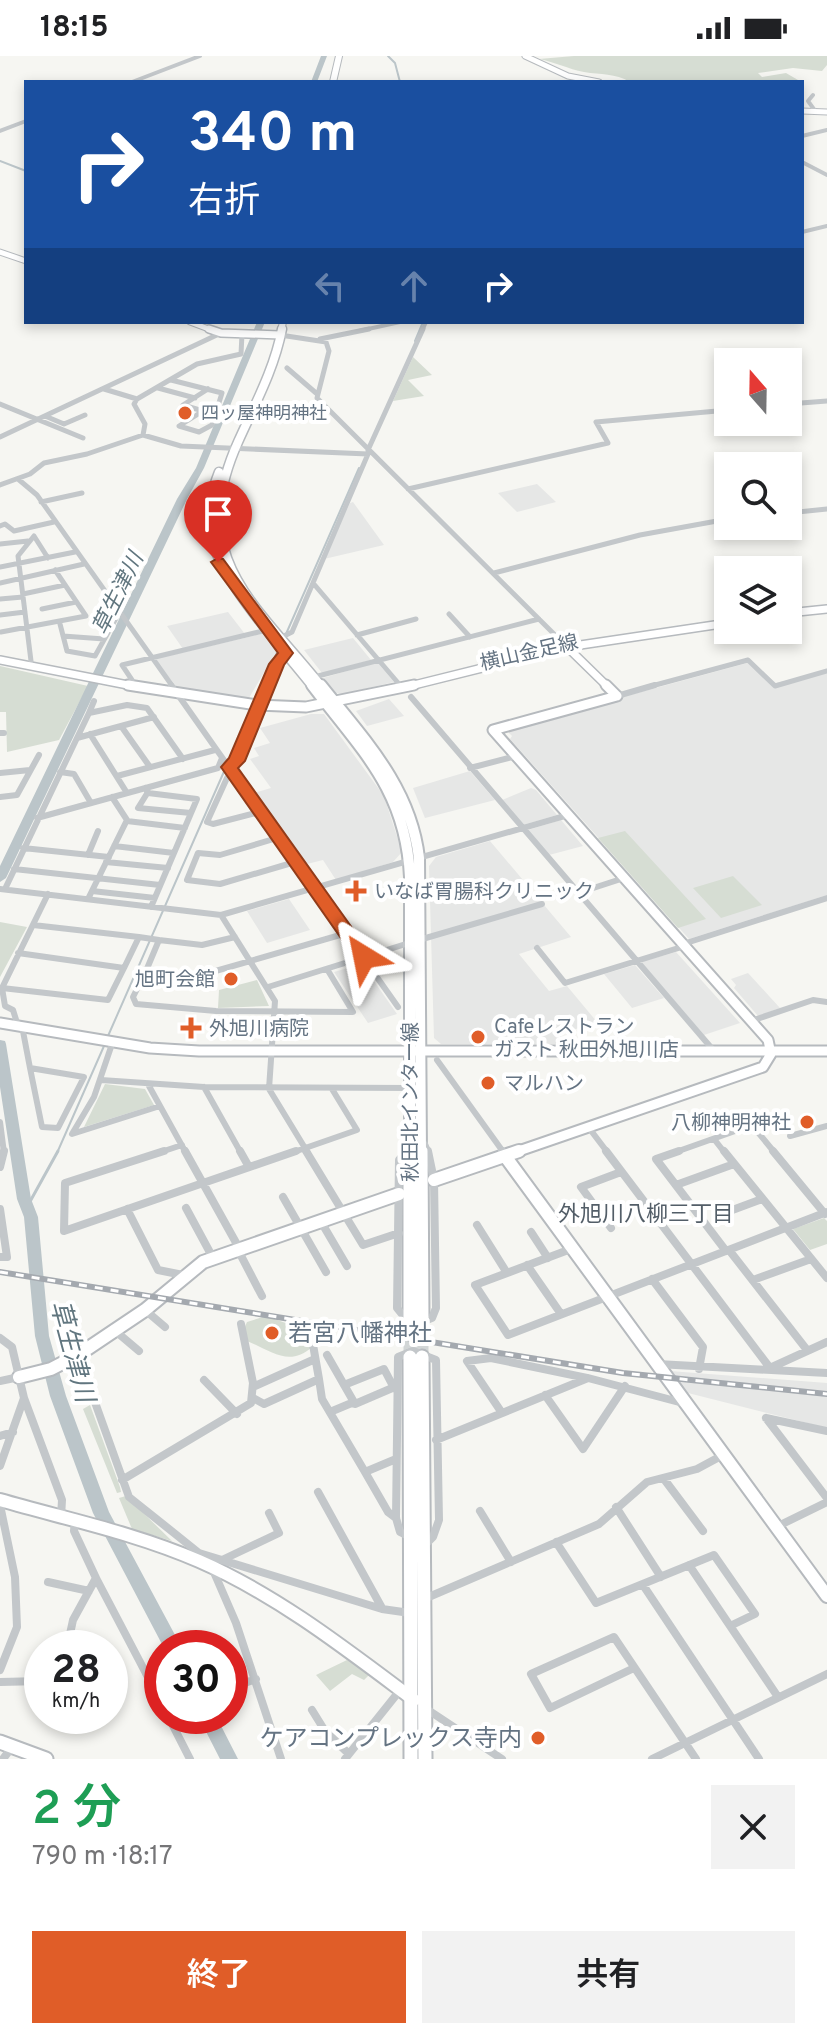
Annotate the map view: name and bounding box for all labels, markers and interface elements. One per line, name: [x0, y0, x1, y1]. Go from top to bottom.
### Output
text: 18:15: [40, 10, 109, 47]
text: 340 m: [188, 101, 357, 171]
icon: right: [56, 112, 160, 216]
text: 右折: [188, 180, 260, 226]
icon: left: [308, 264, 352, 308]
icon: ahead: [392, 264, 436, 308]
icon: right: [476, 264, 520, 308]
north arrow: [714, 348, 802, 436]
map controls: [714, 348, 802, 644]
place label: 四ッ屋神明神社: [201, 403, 327, 426]
marker: 四ッ屋神明神社: [176, 404, 194, 422]
button: search: [714, 452, 802, 540]
pin: [184, 480, 252, 562]
icon: arrive: [196, 492, 240, 536]
water label: 草生津川: [88, 547, 152, 640]
button: layers: [714, 556, 802, 644]
street label: 横山金足線: [478, 630, 581, 678]
marker: いなば胃腸科クリニック: [345, 880, 367, 902]
place label: いなば胃腸科クリニック: [374, 880, 594, 906]
position arrow: [322, 915, 406, 999]
place label: 旭町会館: [135, 968, 215, 994]
marker: 旭町会館: [222, 970, 240, 988]
place label: Cafeレストラン ガスト 秋田外旭川店: [494, 1015, 679, 1064]
marker: 外旭川病院: [180, 1017, 202, 1039]
place label: 外旭川病院: [209, 1017, 309, 1043]
street label: 秋田北インター線: [399, 1022, 425, 1182]
marker: Cafeレストラン ガスト 秋田外旭川店: [469, 1028, 487, 1046]
place label: マルハン: [504, 1072, 584, 1098]
marker: マルハン: [479, 1074, 497, 1092]
place label: 八柳神明神社: [671, 1111, 791, 1137]
marker: 八柳神明神社: [798, 1113, 816, 1131]
district label: 外旭川八柳三丁目: [558, 1202, 734, 1229]
water label: 草生津川: [41, 1297, 101, 1409]
place label: 若宮八幡神社: [288, 1320, 432, 1350]
marker: 若宮八幡神社: [263, 1324, 281, 1342]
speed limit sign: 30: [144, 1630, 248, 1734]
text: 28: [51, 1647, 101, 1697]
text: km/h: [52, 1689, 100, 1715]
place label: ケアコンプレックス寺内: [259, 1725, 522, 1755]
marker: ケアコンプレックス寺内: [529, 1729, 547, 1747]
text: 2 分: [32, 1781, 121, 1841]
button: close: [711, 1785, 795, 1869]
text: 790 m · 18:17: [32, 1841, 173, 1874]
button: 終了: [32, 1931, 406, 2023]
button: 共有: [422, 1931, 795, 2023]

